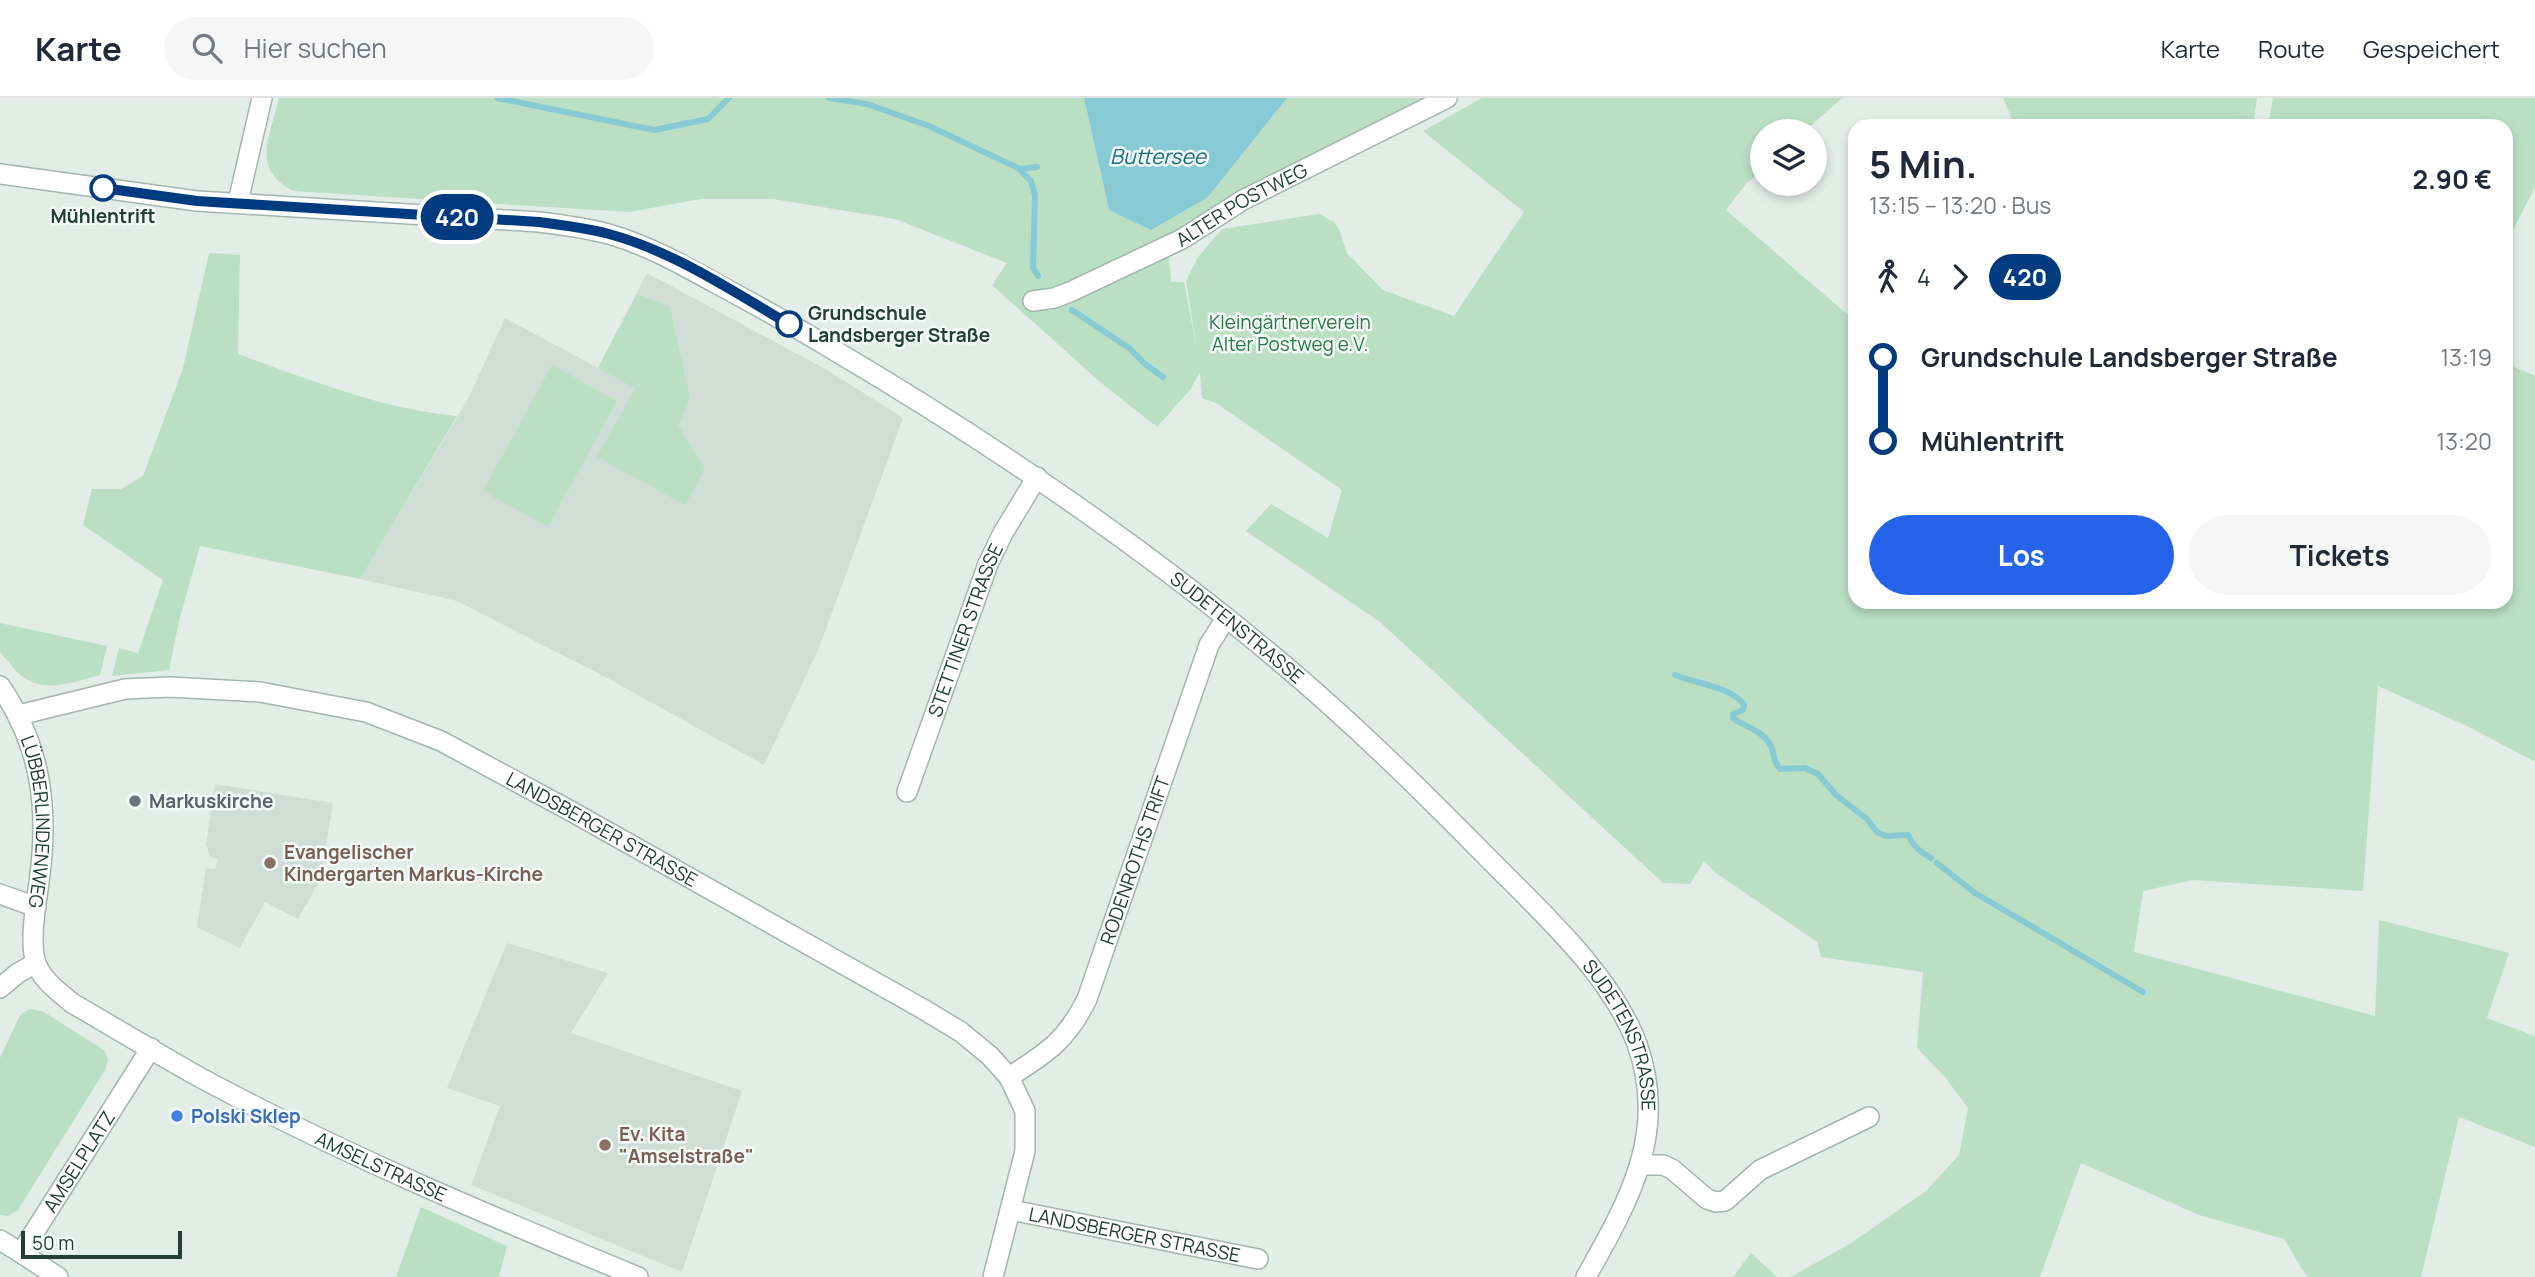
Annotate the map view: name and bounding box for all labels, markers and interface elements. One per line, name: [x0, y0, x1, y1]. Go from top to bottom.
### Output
search box: [164, 17, 654, 80]
text: Karte: [35, 26, 122, 71]
icon: search: [188, 29, 226, 67]
text: Hier suchen: [244, 30, 387, 66]
text: Karte: [2161, 32, 2220, 65]
text: Route: [2258, 32, 2325, 65]
text: Gespeichert: [2363, 32, 2500, 65]
map controls: [1750, 119, 1827, 196]
button: layers: [1750, 119, 1827, 196]
text: 5 Min.: [1869, 137, 1977, 189]
water label: Buttersee: [1110, 142, 1208, 170]
street label: ALTER POSTWEG: [1171, 157, 1312, 253]
text: 2.90 €: [2412, 161, 2492, 197]
marker: Mühlentrift: [90, 175, 116, 201]
text: 13:15 – 13:20 · Bus: [1869, 189, 2051, 221]
line badge: 420: [417, 194, 497, 240]
text: 420: [435, 200, 479, 233]
place label: Mühlentrift: [51, 203, 155, 229]
icon: walk: [1869, 258, 1907, 296]
icon: forward: [1941, 258, 1979, 296]
text: 420: [2003, 260, 2047, 293]
text: 4: [1917, 261, 1931, 293]
place label: Grundschule Landsberger Straße: [808, 300, 990, 348]
park label: Kleingärtnerverein Alter Postweg e.V.: [1209, 309, 1371, 357]
marker: Grundschule Landsberger Straße: [776, 311, 802, 337]
text: Grundschule Landsberger Straße: [1921, 339, 2338, 375]
text: 13:19: [2440, 341, 2492, 373]
text: Mühlentrift: [1921, 423, 2065, 459]
text: 13:20: [2436, 425, 2492, 457]
button: Los: [1869, 515, 2174, 595]
button: Tickets: [2188, 515, 2492, 595]
street label: STETTINER STRASSE: [922, 539, 1009, 721]
street label: SUDETENSTRASSE: [1165, 565, 1310, 689]
street label: LÜBBERLINDENWEG: [15, 732, 56, 910]
street label: LANDSBERGER STRASSE: [502, 766, 702, 893]
street label: RODENROTHS TRIFT: [1094, 772, 1176, 948]
place label: Markuskirche: [149, 788, 273, 814]
marker: Markuskirche: [127, 793, 143, 809]
place label: Evangelischer Kindergarten Markus-Kirche: [284, 839, 543, 887]
marker: Evangelischer Kindergarten Markus-Kirche: [262, 855, 278, 871]
street label: SUDETENSTRASSE: [1577, 954, 1661, 1111]
place label: Polski Sklep: [191, 1103, 301, 1129]
street label: AMSELPLATZ: [37, 1106, 121, 1217]
marker: Polski Sklep: [169, 1108, 185, 1124]
place label: Ev. Kita "Amselstraße": [619, 1121, 754, 1169]
street label: AMSELSTRASSE: [311, 1125, 451, 1208]
marker: Ev. Kita "Amselstraße": [597, 1137, 613, 1153]
street label: LANDSBERGER STRASSE: [1027, 1201, 1243, 1268]
scale bar: [21, 1228, 182, 1260]
text: 50 m: [32, 1230, 74, 1256]

